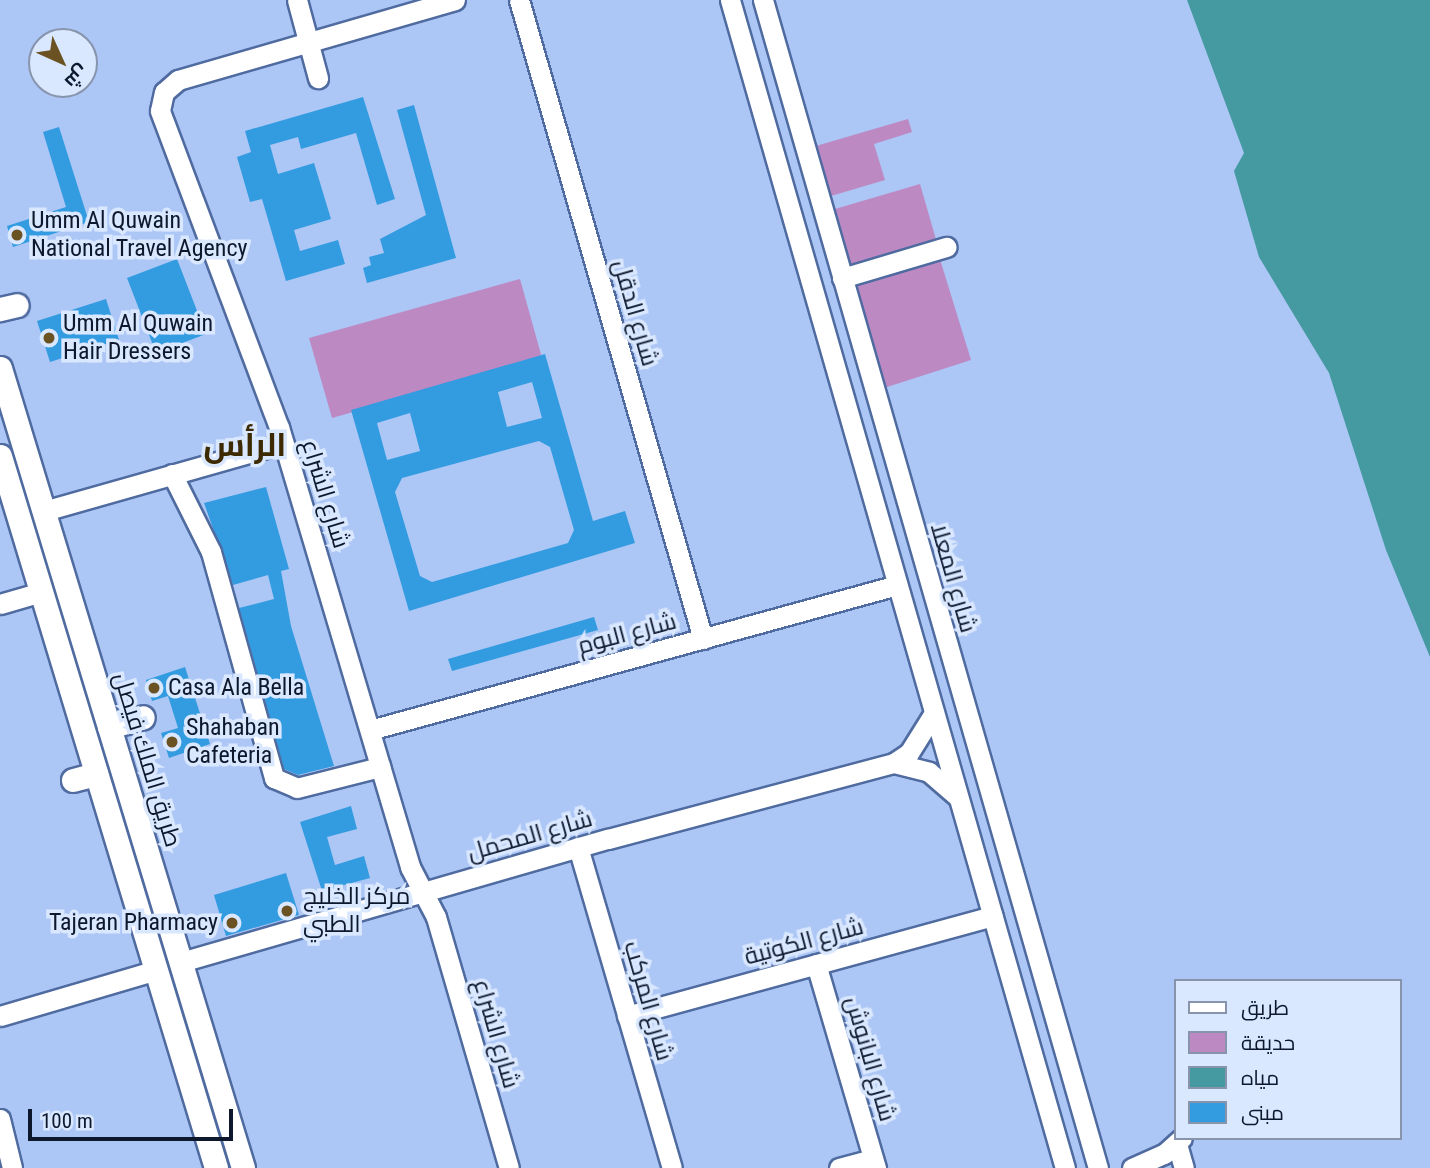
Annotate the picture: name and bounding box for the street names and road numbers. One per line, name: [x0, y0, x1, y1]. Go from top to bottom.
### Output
street label: شارع الدقل: [606, 257, 664, 369]
street label: شارع الشراع: [295, 436, 355, 552]
street label: شارع المعلا: [924, 520, 982, 636]
street label: شارع البوم: [574, 607, 680, 661]
street label: طريق الملك فيصل: [107, 669, 187, 851]
street label: شارع المحمل: [464, 804, 596, 868]
street label: شارع الكوتية: [741, 912, 867, 972]
street label: شارع المركب: [617, 938, 679, 1064]
street label: شارع الشراع: [467, 976, 525, 1092]
street label: شارع البانوش: [838, 993, 902, 1125]

